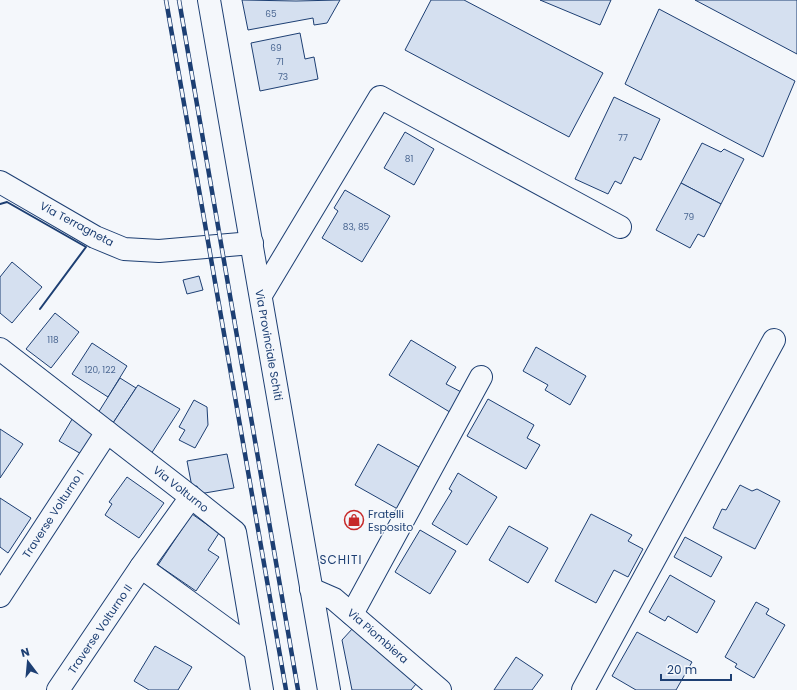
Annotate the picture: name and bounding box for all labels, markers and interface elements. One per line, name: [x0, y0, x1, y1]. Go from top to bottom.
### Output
house number: 65: [265, 8, 277, 20]
house number: 69: [270, 42, 282, 54]
house number: 71: [276, 56, 284, 68]
house number: 73: [278, 71, 288, 83]
house number: 77: [618, 132, 628, 144]
house number: 81: [405, 153, 413, 165]
street label: Via Terragneta: [37, 198, 117, 250]
house number: 79: [684, 211, 695, 223]
house number: 83, 85: [343, 221, 370, 233]
street label: Via Provinciale Schiti: [251, 288, 287, 402]
house number: 118: [47, 334, 59, 346]
house number: 120, 122: [84, 364, 116, 376]
street label: Via Volturno: [150, 462, 212, 516]
street label: Traverse Volturno I: [18, 467, 88, 561]
place label: Fratelli Esposito: [368, 506, 413, 535]
shop icon: Fratelli Esposito: [343, 509, 365, 531]
district label: SCHITI: [319, 551, 363, 568]
street label: Traverse Volturno II: [64, 581, 136, 677]
street label: Via Piombiera: [344, 605, 412, 667]
north arrow: [8, 642, 48, 682]
text: N: [19, 644, 31, 661]
scale bar: [661, 656, 731, 682]
text: 20 m: [667, 661, 697, 678]

